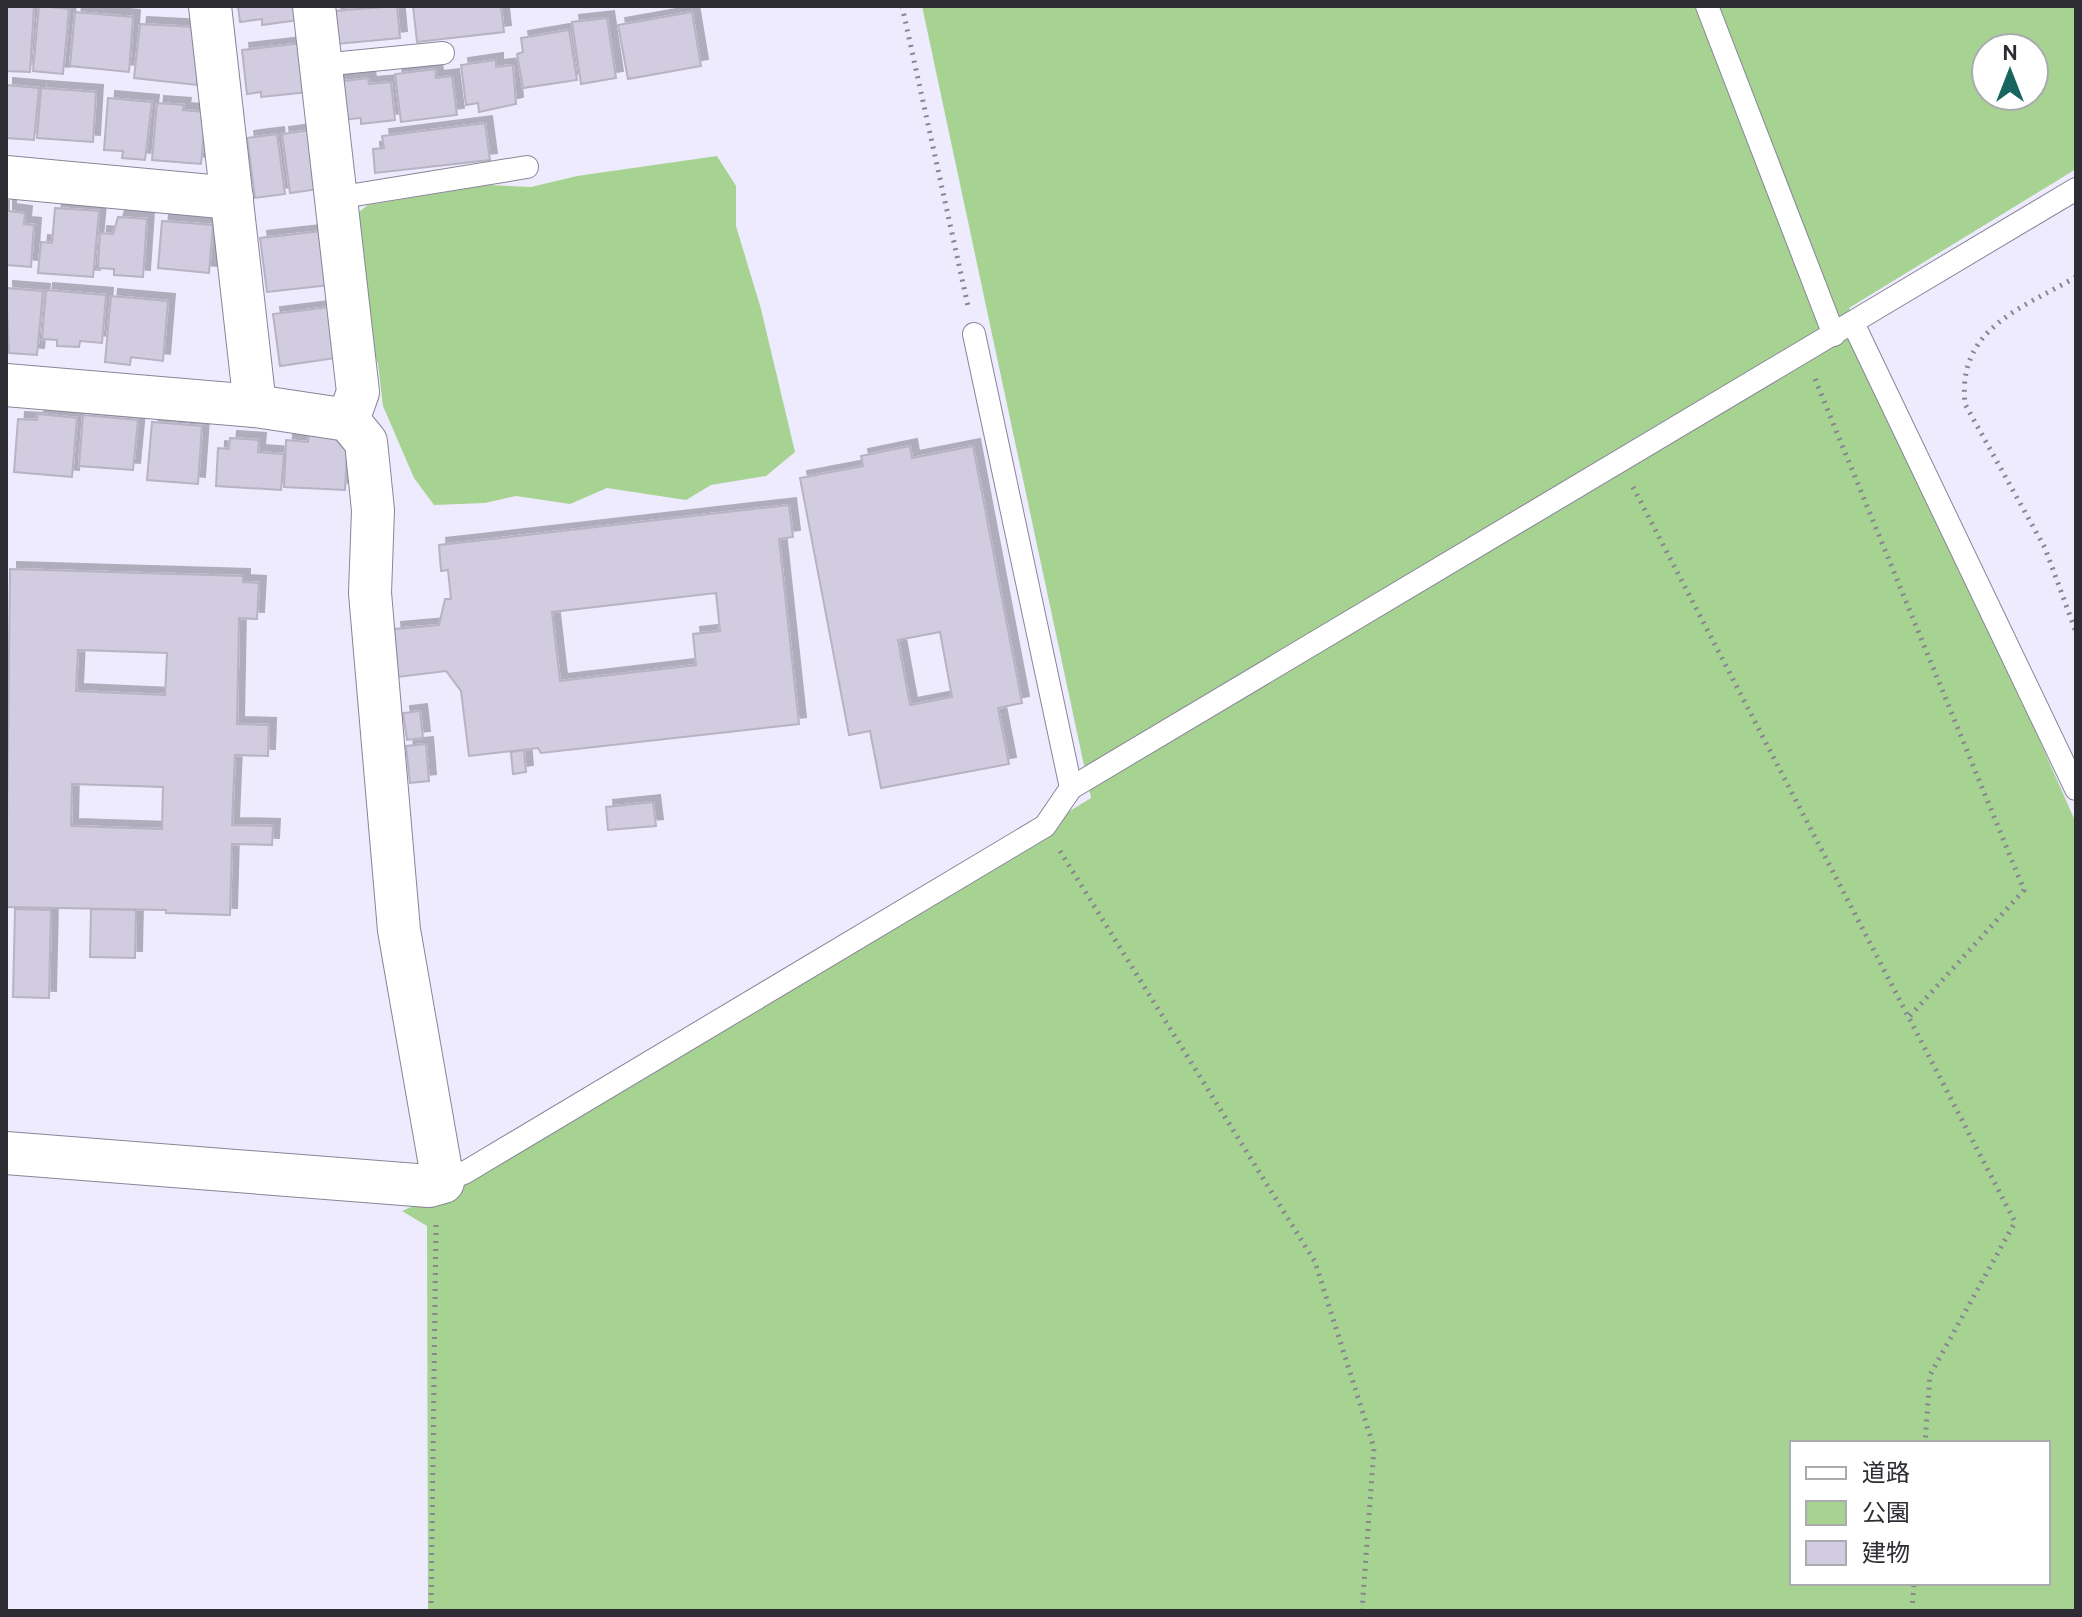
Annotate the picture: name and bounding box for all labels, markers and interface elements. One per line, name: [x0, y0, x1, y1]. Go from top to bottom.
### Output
north arrow: [1970, 32, 2050, 112]
text: N: [2002, 39, 2018, 66]
legend: [1790, 1441, 2050, 1585]
text: 道路: [1862, 1458, 1910, 1487]
text: 公園: [1862, 1498, 1910, 1527]
text: 建物: [1862, 1538, 1910, 1567]

